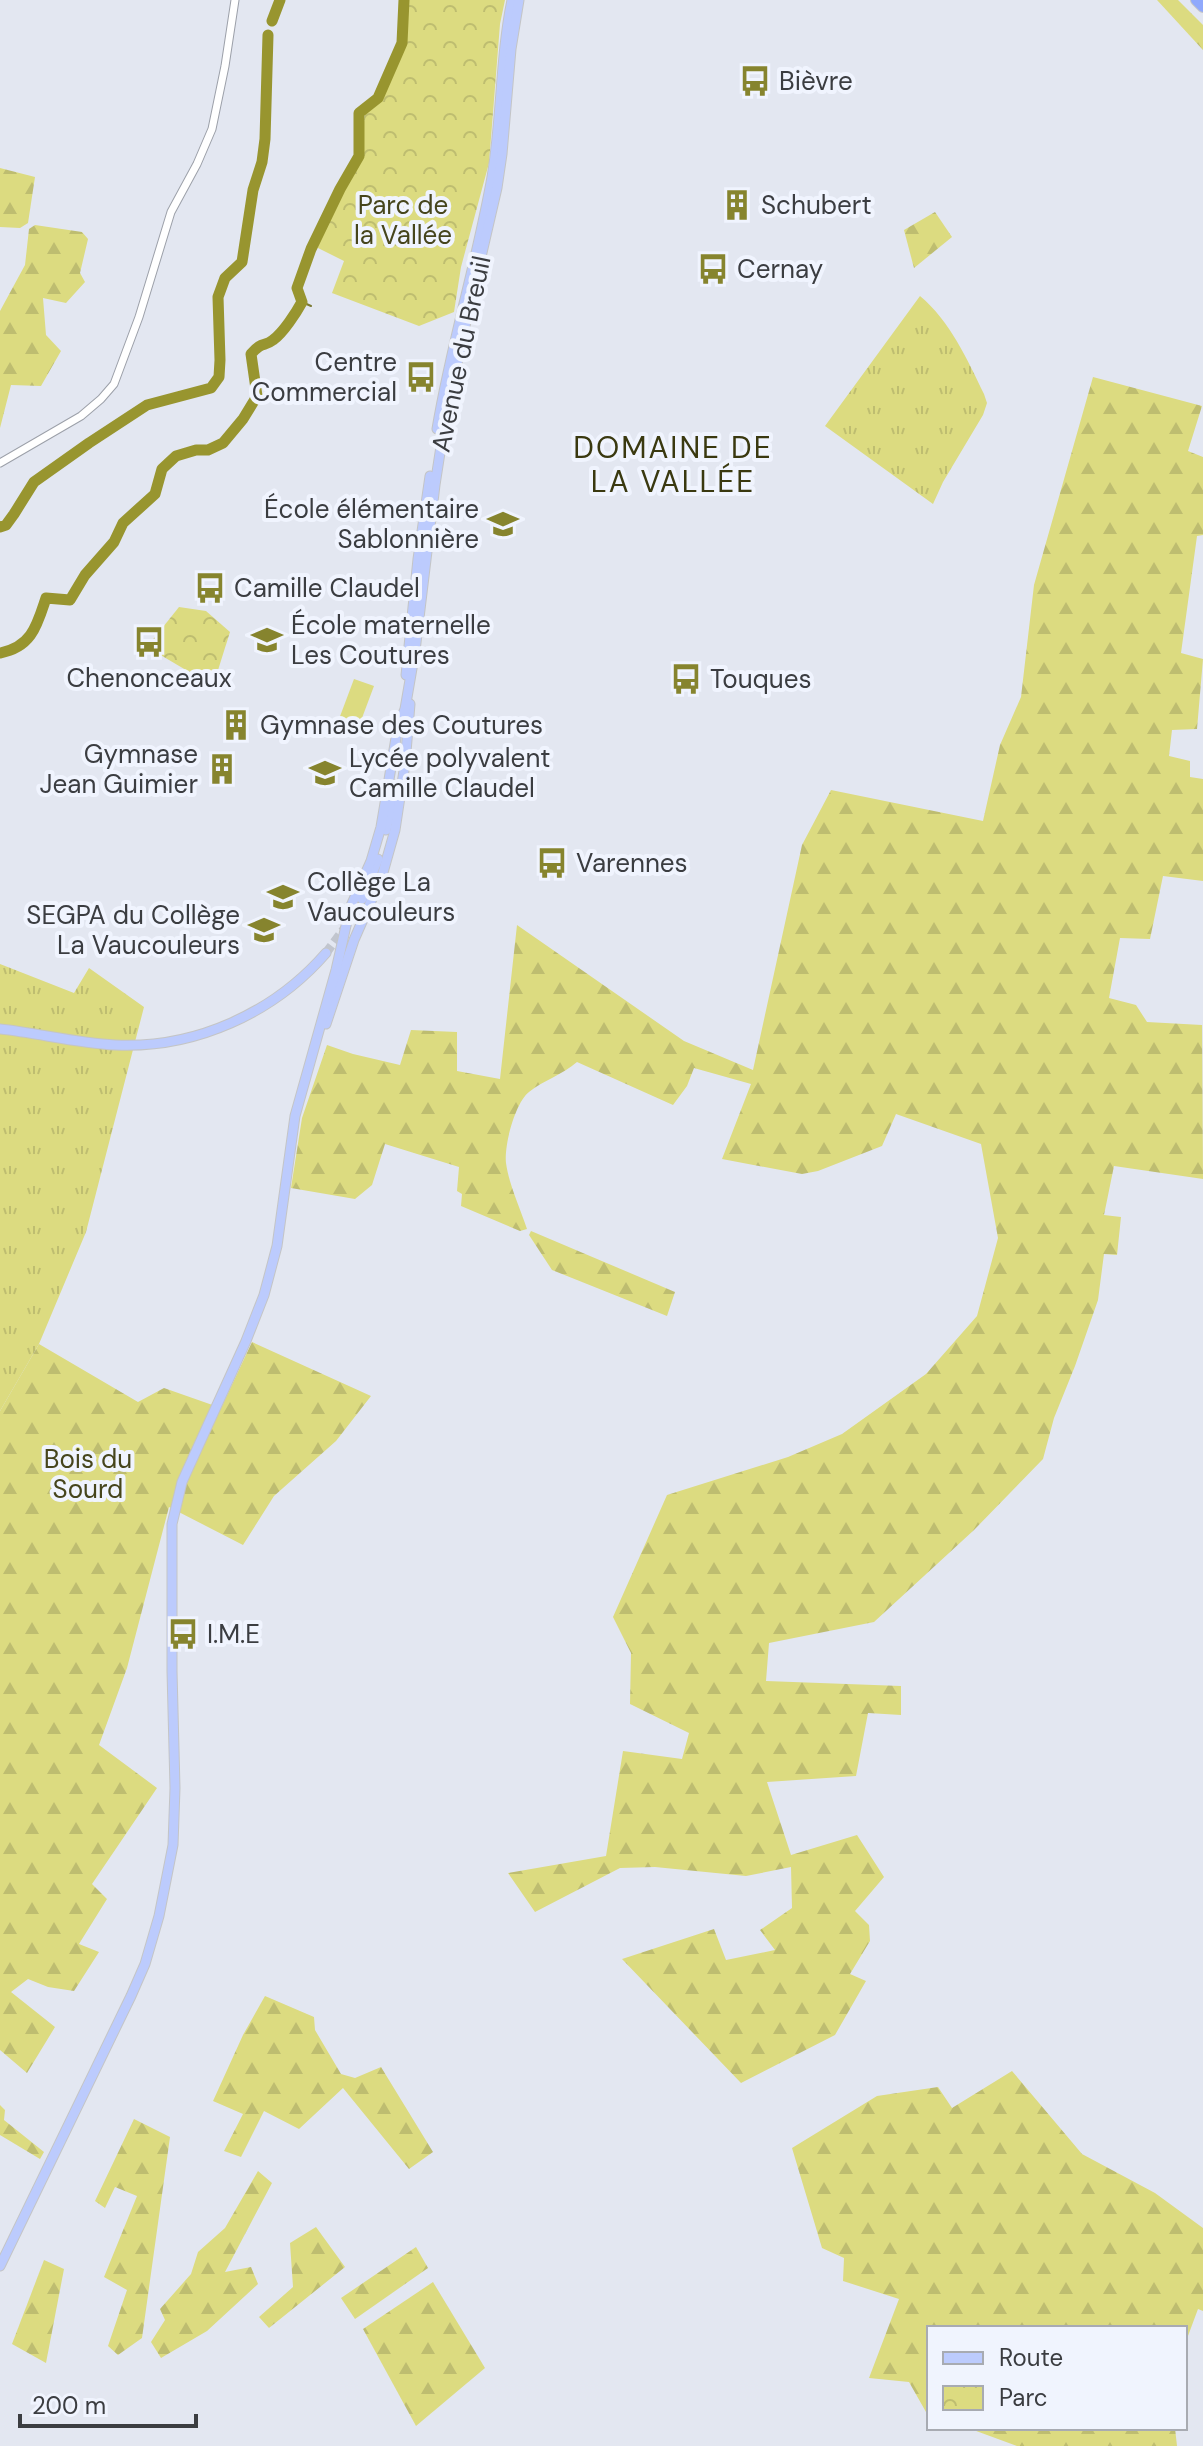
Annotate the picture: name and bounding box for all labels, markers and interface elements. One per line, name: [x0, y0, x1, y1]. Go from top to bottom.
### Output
bus stop icon: Bièvre: [738, 64, 772, 98]
place label: Bièvre: [779, 64, 853, 98]
park label: Parc de la Vallée: [354, 188, 452, 252]
building icon: Schubert: [720, 188, 754, 222]
place label: Schubert: [761, 188, 872, 222]
bus stop icon: Cernay: [696, 252, 730, 286]
place label: Cernay: [737, 252, 823, 286]
street label: Avenue du Breuil: [424, 253, 498, 455]
place label: Centre Commercial: [252, 345, 397, 409]
bus stop icon: Centre Commercial: [404, 360, 438, 394]
district label: DOMAINE DE LA VALLÉE: [573, 428, 773, 501]
place label: École élémentaire Sablonnière: [264, 492, 479, 556]
school or university icon: École élémentaire Sablonnière: [486, 507, 520, 541]
bus stop icon: Camille Claudel: [193, 571, 227, 605]
place label: Camille Claudel: [234, 571, 420, 605]
place label: École maternelle Les Coutures: [291, 608, 491, 672]
school or university icon: École maternelle Les Coutures: [250, 623, 284, 657]
bus stop icon: Chenonceaux: [132, 625, 166, 659]
place label: Chenonceaux: [66, 661, 232, 695]
bus stop icon: Touques: [669, 662, 703, 696]
place label: Touques: [710, 662, 812, 696]
building icon: Gymnase des Coutures: [219, 708, 253, 742]
place label: Gymnase des Coutures: [260, 708, 543, 742]
place label: Gymnase Jean Guimier: [40, 737, 198, 801]
place label: Lycée polyvalent Camille Claudel: [349, 741, 551, 805]
building icon: Gymnase Jean Guimier: [205, 752, 239, 786]
school or university icon: Lycée polyvalent Camille Claudel: [308, 756, 342, 790]
bus stop icon: Varennes: [535, 846, 569, 880]
place label: Varennes: [576, 846, 688, 880]
place label: Collège La Vaucouleurs: [307, 865, 455, 929]
school or university icon: Collège La Vaucouleurs: [266, 880, 300, 914]
place label: SEGPA du Collège La Vaucouleurs: [26, 898, 240, 962]
school or university icon: SEGPA du Collège La Vaucouleurs: [247, 913, 281, 947]
park label: Bois du Sourd: [44, 1442, 132, 1506]
bus stop icon: I.M.E: [166, 1617, 200, 1651]
place label: I.M.E: [207, 1617, 260, 1651]
legend: [927, 2326, 1187, 2430]
text: Route: [999, 2342, 1063, 2373]
scale bar: [20, 2378, 196, 2428]
text: Parc: [999, 2382, 1048, 2413]
text: 200 m: [32, 2390, 106, 2421]

